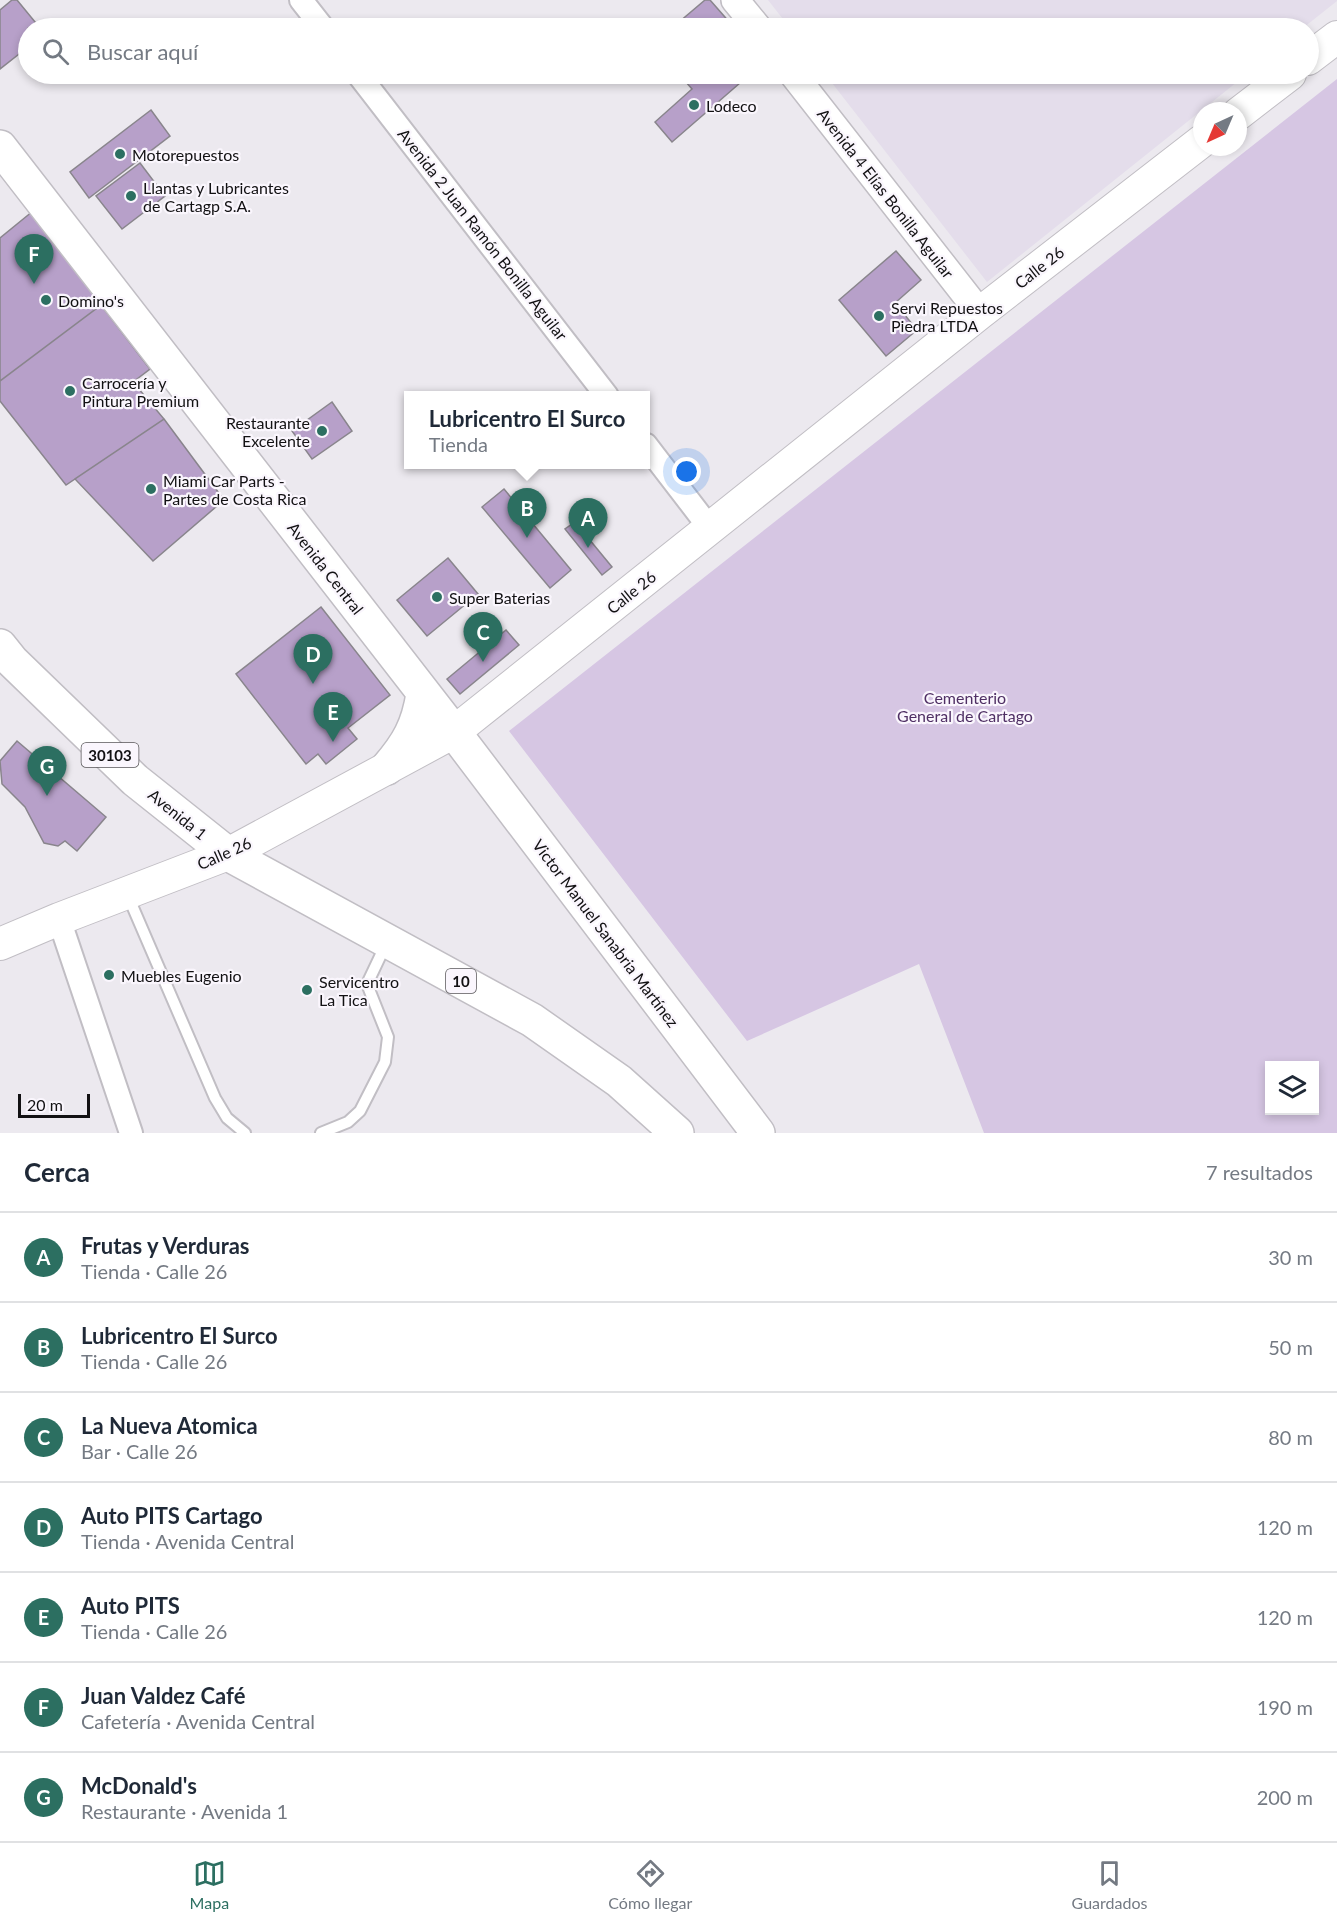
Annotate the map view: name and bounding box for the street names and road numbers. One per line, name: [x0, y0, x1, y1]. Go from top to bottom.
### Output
street label: Avenida 4 Elías Bonilla Aguilar: [814, 104, 958, 282]
street label: Avenida 2 Juan Ramón Bonilla Aguilar: [394, 124, 572, 344]
street label: Calle 26: [1011, 242, 1067, 292]
street label: Avenida Central: [284, 518, 368, 618]
street label: Calle 26: [603, 567, 659, 617]
road number: 30103: [82, 743, 138, 767]
street label: Avenida 1: [145, 785, 211, 843]
street label: Calle 26: [194, 833, 254, 873]
street label: Victor Manuel Sanabria Martínez: [529, 835, 683, 1031]
road number: 10: [446, 969, 476, 993]

